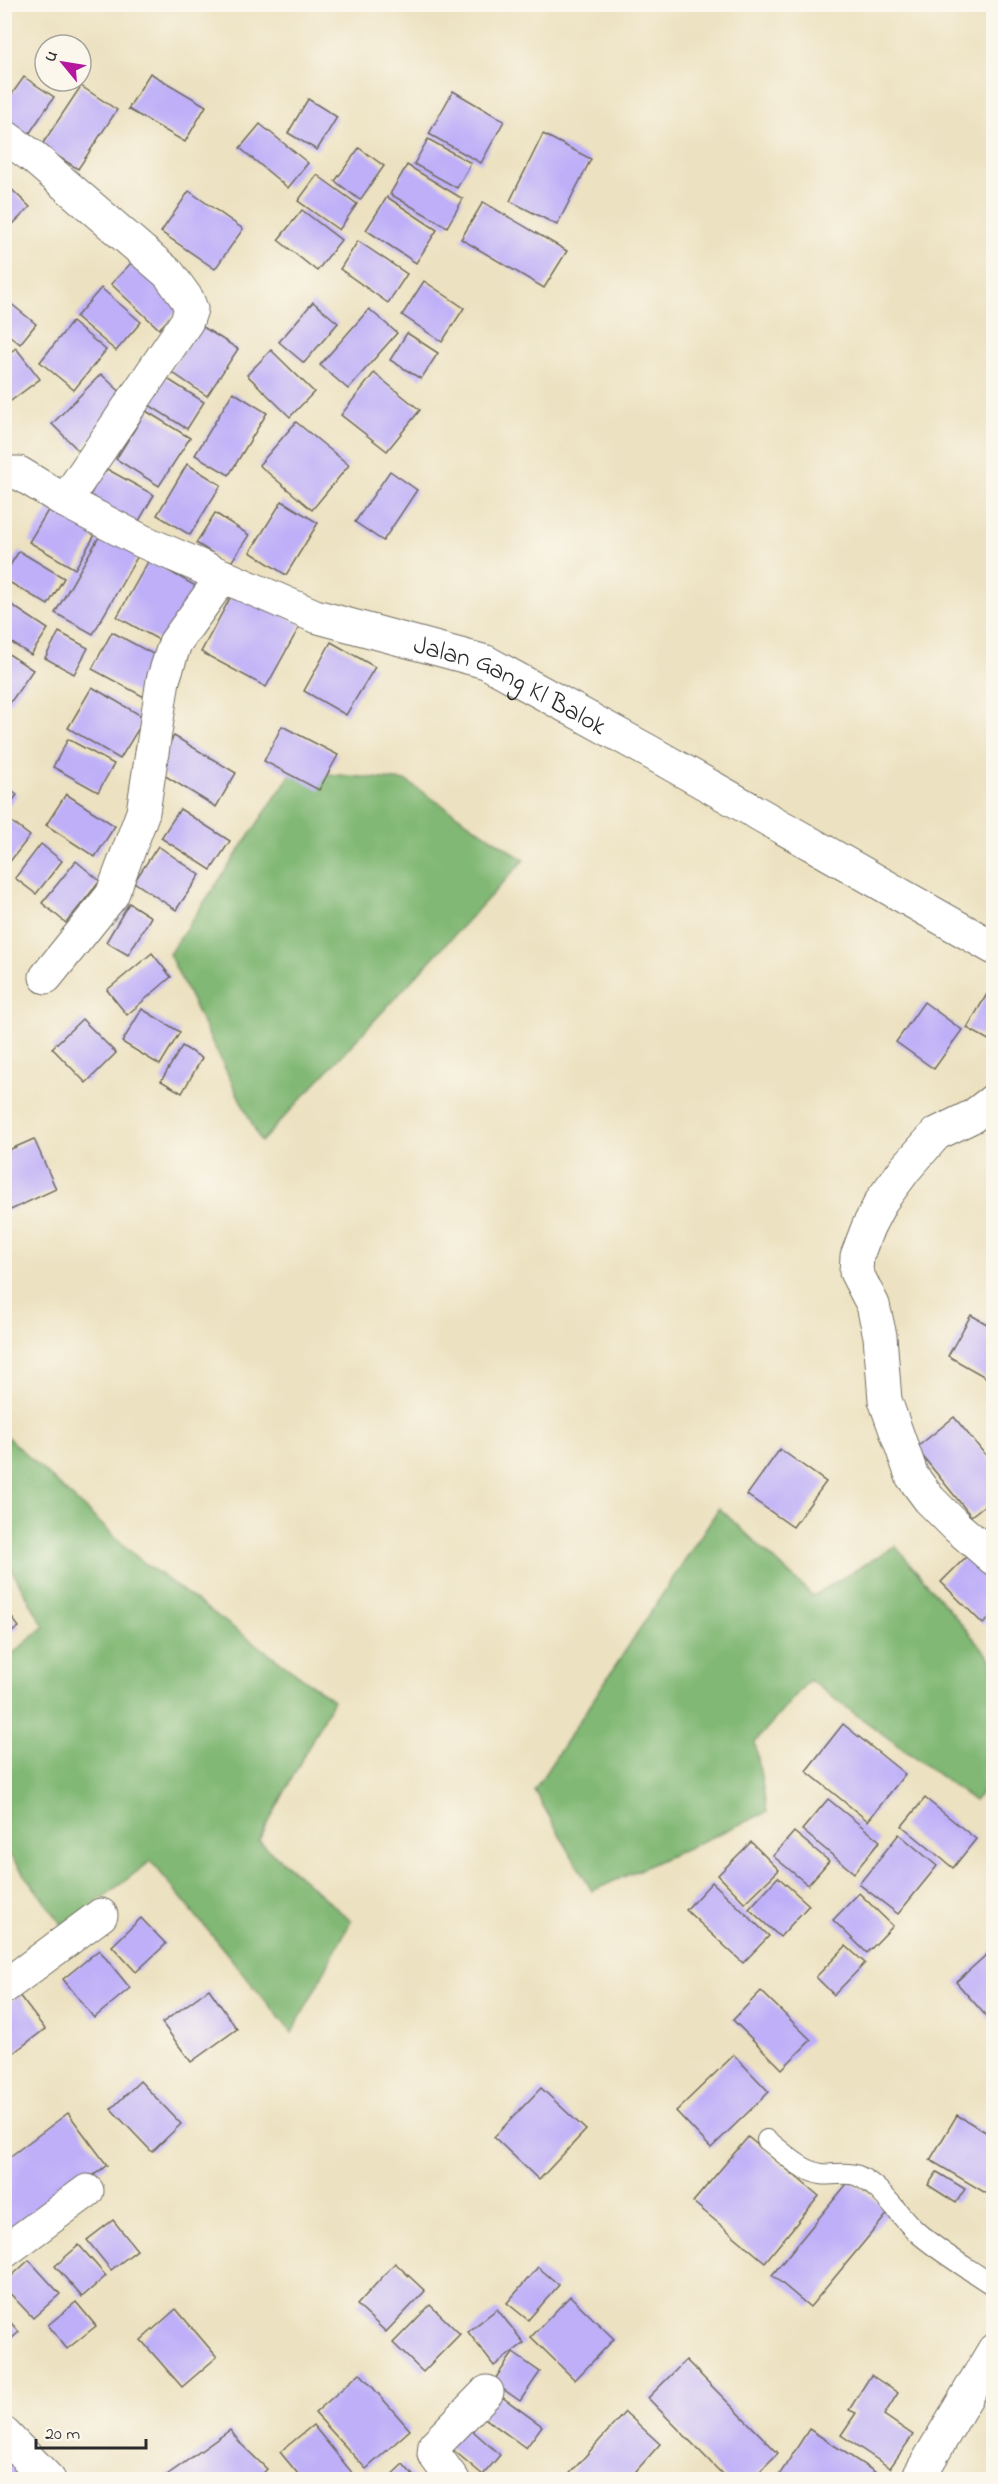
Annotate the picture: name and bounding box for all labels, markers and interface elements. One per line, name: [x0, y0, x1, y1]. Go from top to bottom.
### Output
north arrow: [33, 33, 93, 93]
text: U: [39, 46, 65, 67]
street label: Jalan Gang Kl Balok: [409, 627, 613, 747]
scale bar: [36, 2412, 146, 2450]
text: 20 m: [45, 2422, 80, 2448]

